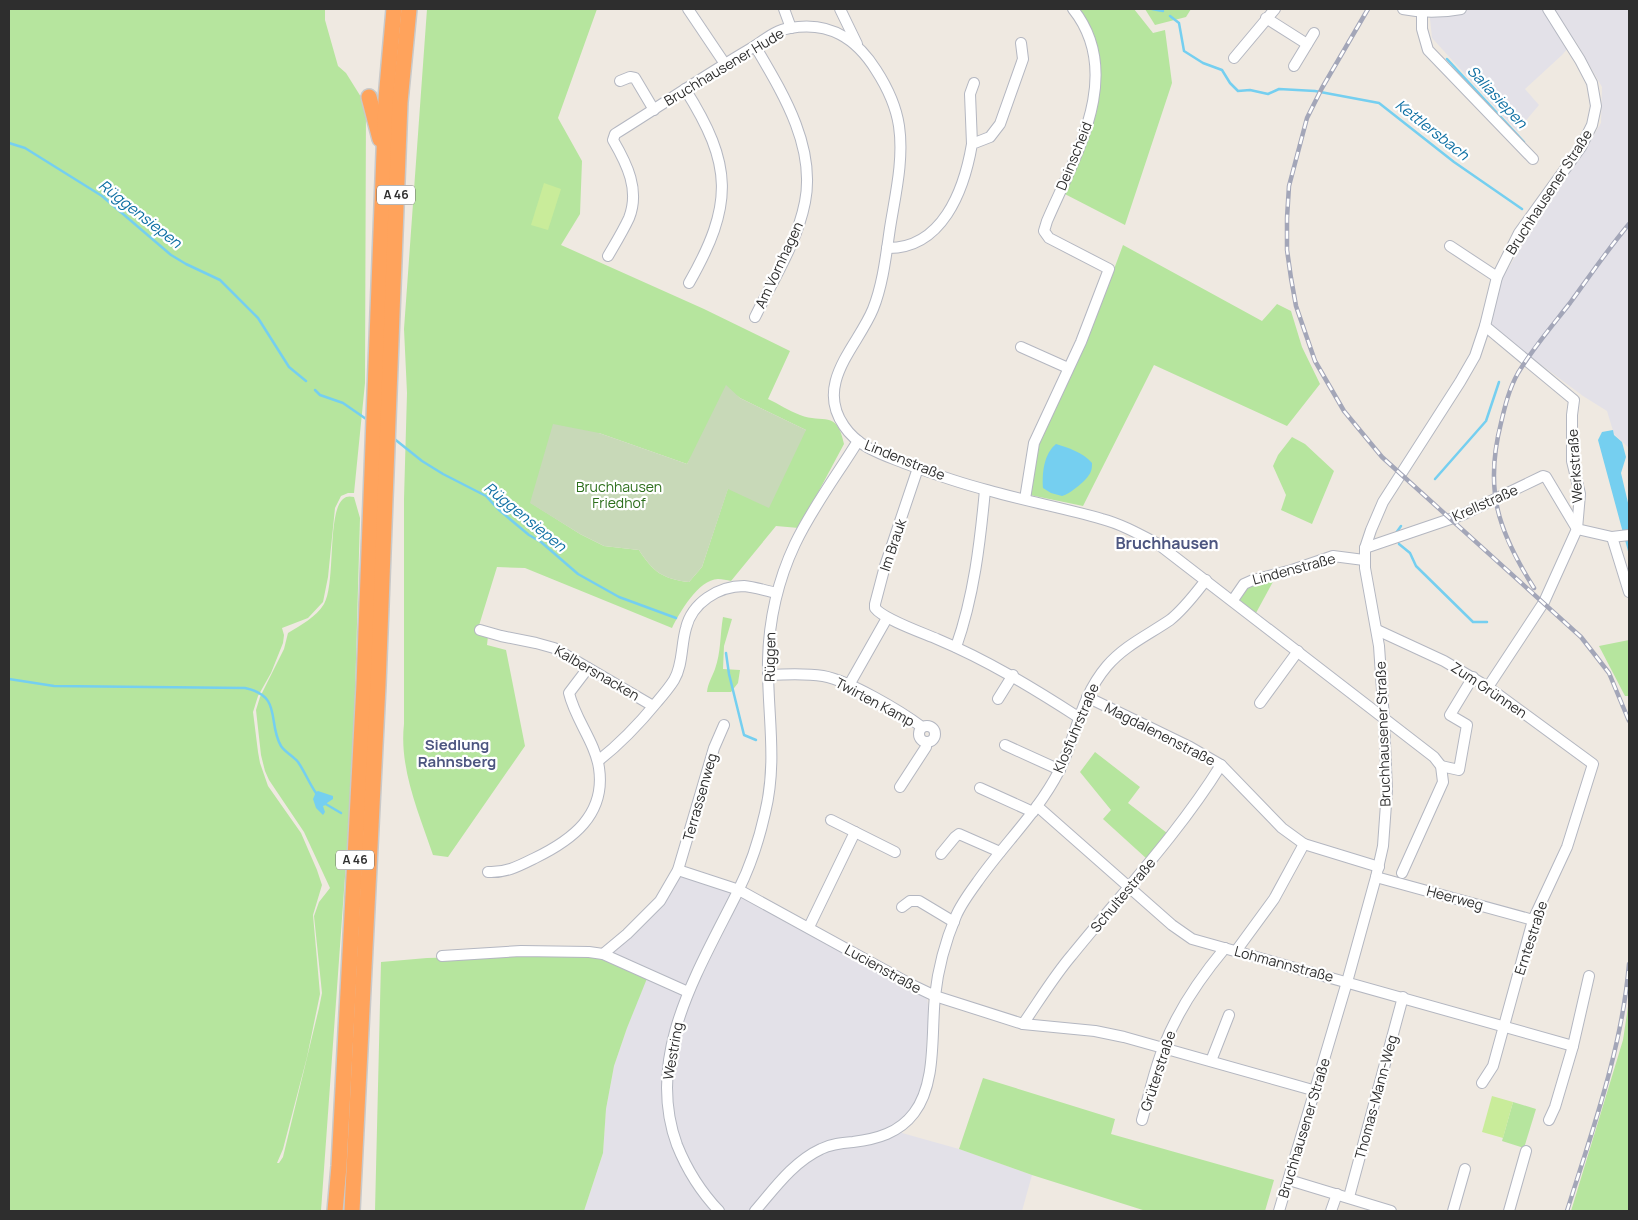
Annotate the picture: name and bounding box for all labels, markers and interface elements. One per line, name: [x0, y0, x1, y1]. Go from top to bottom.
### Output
street label: Bruchhausener Hude: [660, 23, 787, 110]
water label: Saliasiepen: [1463, 61, 1533, 134]
water label: Kettlersbach: [1391, 94, 1474, 166]
street label: Deinscheid: [1051, 119, 1096, 193]
street label: Bruchhausener Straße: [1501, 126, 1596, 258]
water label: Rüggensiepen: [95, 175, 187, 253]
road number: A 46: [377, 186, 415, 204]
street label: Am Vornhagen: [750, 218, 807, 311]
street label: Werkstraße: [1562, 428, 1587, 504]
street label: Lindenstraße: [862, 435, 948, 484]
water label: Rüggensiepen: [480, 477, 572, 557]
park label: Bruchhausen Friedhof: [576, 477, 662, 512]
street label: Krellstraße: [1449, 480, 1521, 525]
street label: Im Brauk: [875, 515, 911, 574]
district label: Bruchhausen: [1116, 532, 1219, 554]
street label: Lindenstraße: [1250, 548, 1338, 589]
street label: Rüggen: [760, 632, 779, 682]
street label: Kalbersnacken: [551, 641, 643, 705]
street label: Zum Grünnen: [1448, 657, 1531, 722]
street label: Bruchhausener Straße: [1370, 661, 1395, 807]
street label: Twirten Kamp: [832, 673, 918, 730]
street label: Klosfuhrstraße: [1048, 680, 1103, 776]
street label: Magdalenenstraße: [1102, 697, 1219, 770]
district label: Siedlung Rahnsberg: [418, 734, 496, 772]
street label: Terrassenweg: [678, 751, 721, 843]
road number: A 46: [336, 850, 374, 870]
street label: Schultestraße: [1086, 853, 1159, 936]
street label: Heerweg: [1425, 881, 1486, 914]
street label: Erntestraße: [1510, 898, 1551, 977]
street label: Lucienstraße: [842, 940, 925, 997]
street label: Lohmannstraße: [1232, 941, 1336, 986]
street label: Westring: [658, 1021, 687, 1081]
street label: Grüterstraße: [1136, 1028, 1179, 1114]
street label: Thomas-Mann-Weg: [1350, 1033, 1401, 1161]
street label: Bruchhausener Straße: [1273, 1056, 1334, 1200]

